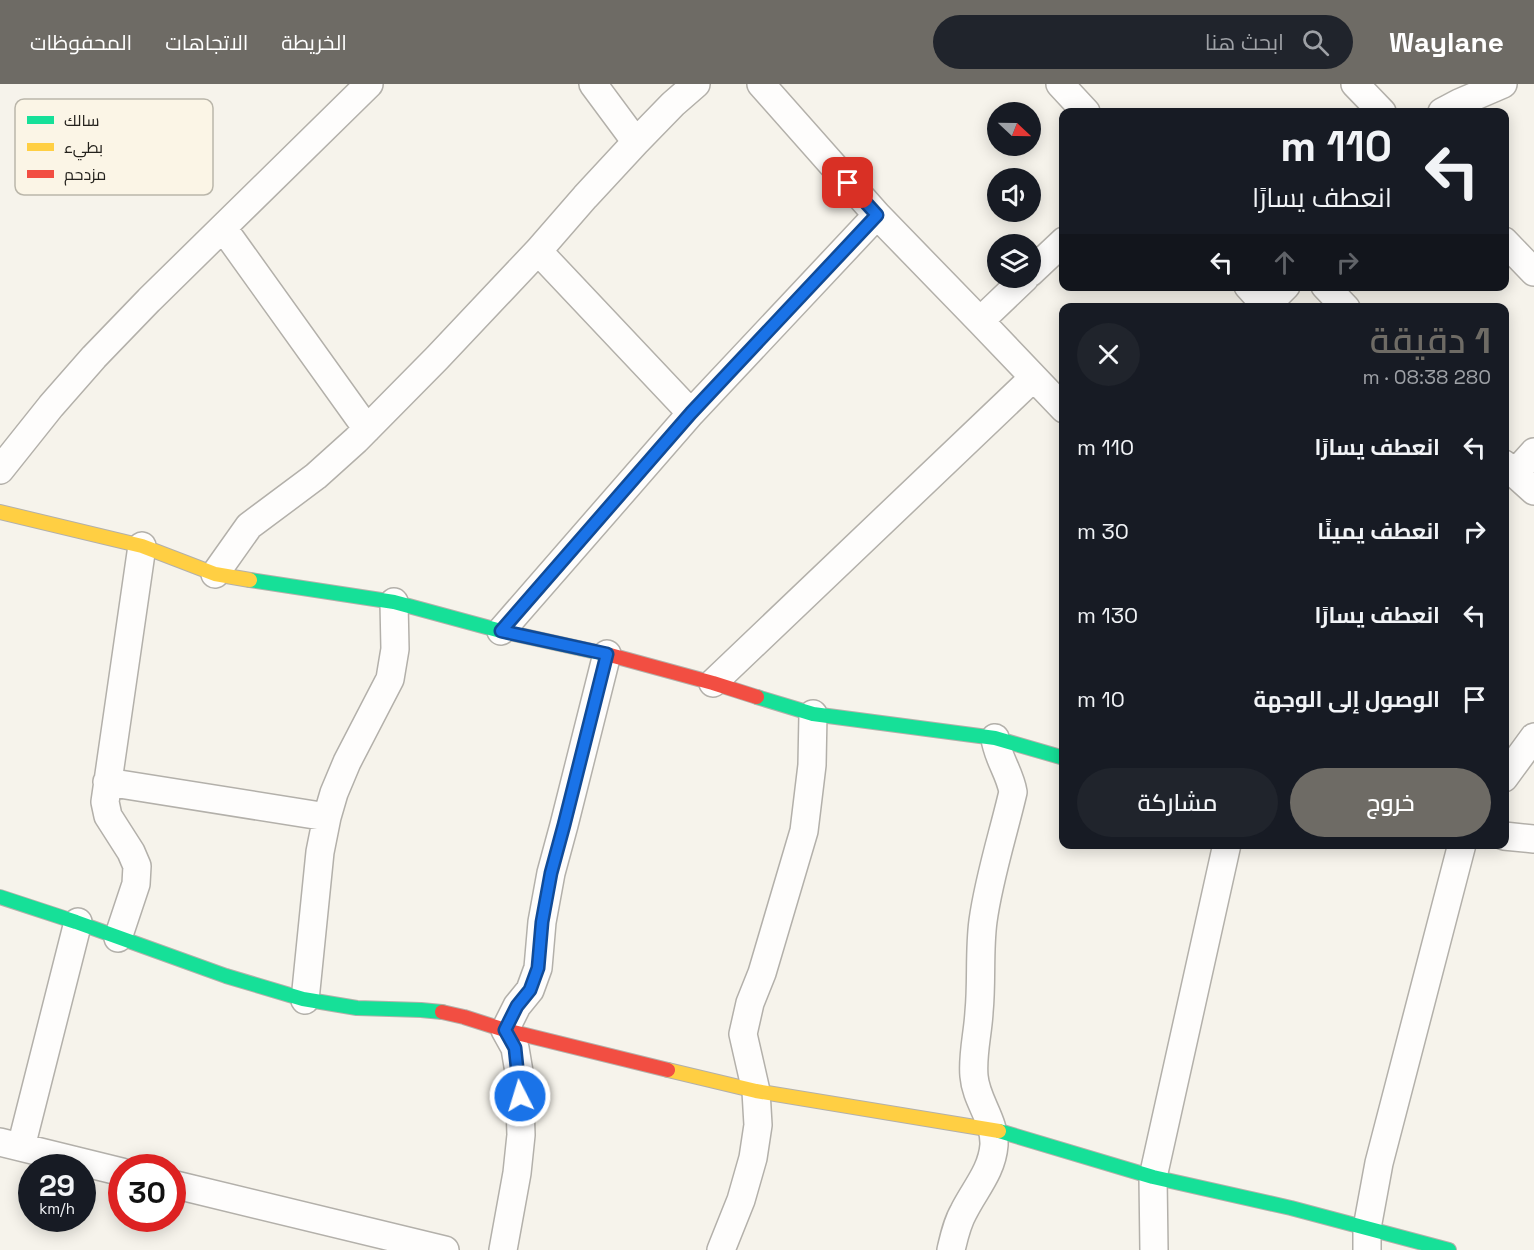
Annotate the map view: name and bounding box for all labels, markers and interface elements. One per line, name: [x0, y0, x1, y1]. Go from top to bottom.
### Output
search box: [933, 15, 1353, 69]
text: Waylane: [1389, 24, 1504, 60]
icon: search: [1299, 26, 1332, 59]
text: ابحث هنا: [1205, 28, 1284, 56]
text: المحفوظات: [30, 29, 132, 56]
text: الاتجاهات: [165, 29, 248, 56]
text: الخريطة: [281, 29, 347, 56]
legend: [15, 99, 213, 195]
north arrow: [987, 102, 1041, 156]
map controls: [987, 102, 1041, 288]
text: سالك: [64, 110, 99, 131]
text: 110 m: [1280, 120, 1392, 173]
icon: left: [1413, 132, 1491, 210]
text: بطيء: [64, 137, 103, 161]
pin: [822, 157, 873, 208]
text: مزدحم: [64, 164, 106, 186]
icon: arrive: [831, 166, 864, 199]
button: sound: [987, 168, 1041, 222]
text: انعطف يسارًا: [1252, 180, 1392, 215]
button: layers: [987, 234, 1041, 288]
icon: left: [1205, 246, 1238, 279]
icon: ahead: [1268, 246, 1301, 279]
icon: right: [1331, 246, 1364, 279]
text: 1 دقيقة: [1370, 318, 1491, 364]
button: close: [1077, 323, 1140, 386]
text: 280 m · 08:38: [1362, 364, 1491, 390]
icon: left: [1458, 431, 1491, 464]
text: 110 m: [1077, 433, 1134, 461]
text: انعطف يسارًا: [1314, 433, 1440, 461]
icon: right: [1458, 515, 1491, 548]
text: 30 m: [1077, 517, 1129, 545]
text: انعطف يمينًا: [1317, 517, 1440, 545]
icon: left: [1458, 599, 1491, 632]
text: 130 m: [1077, 601, 1138, 629]
text: انعطف يسارًا: [1314, 601, 1440, 629]
icon: arrive: [1458, 683, 1491, 716]
text: 10 m: [1077, 685, 1125, 713]
text: الوصول إلى الوجهة: [1254, 685, 1440, 713]
button: مشاركة: [1077, 768, 1278, 837]
button: خروج: [1290, 768, 1491, 837]
position arrow: [488, 1064, 552, 1128]
speed limit sign: 30: [108, 1154, 186, 1232]
text: 29: [39, 1166, 75, 1205]
text: km/h: [39, 1199, 75, 1218]

